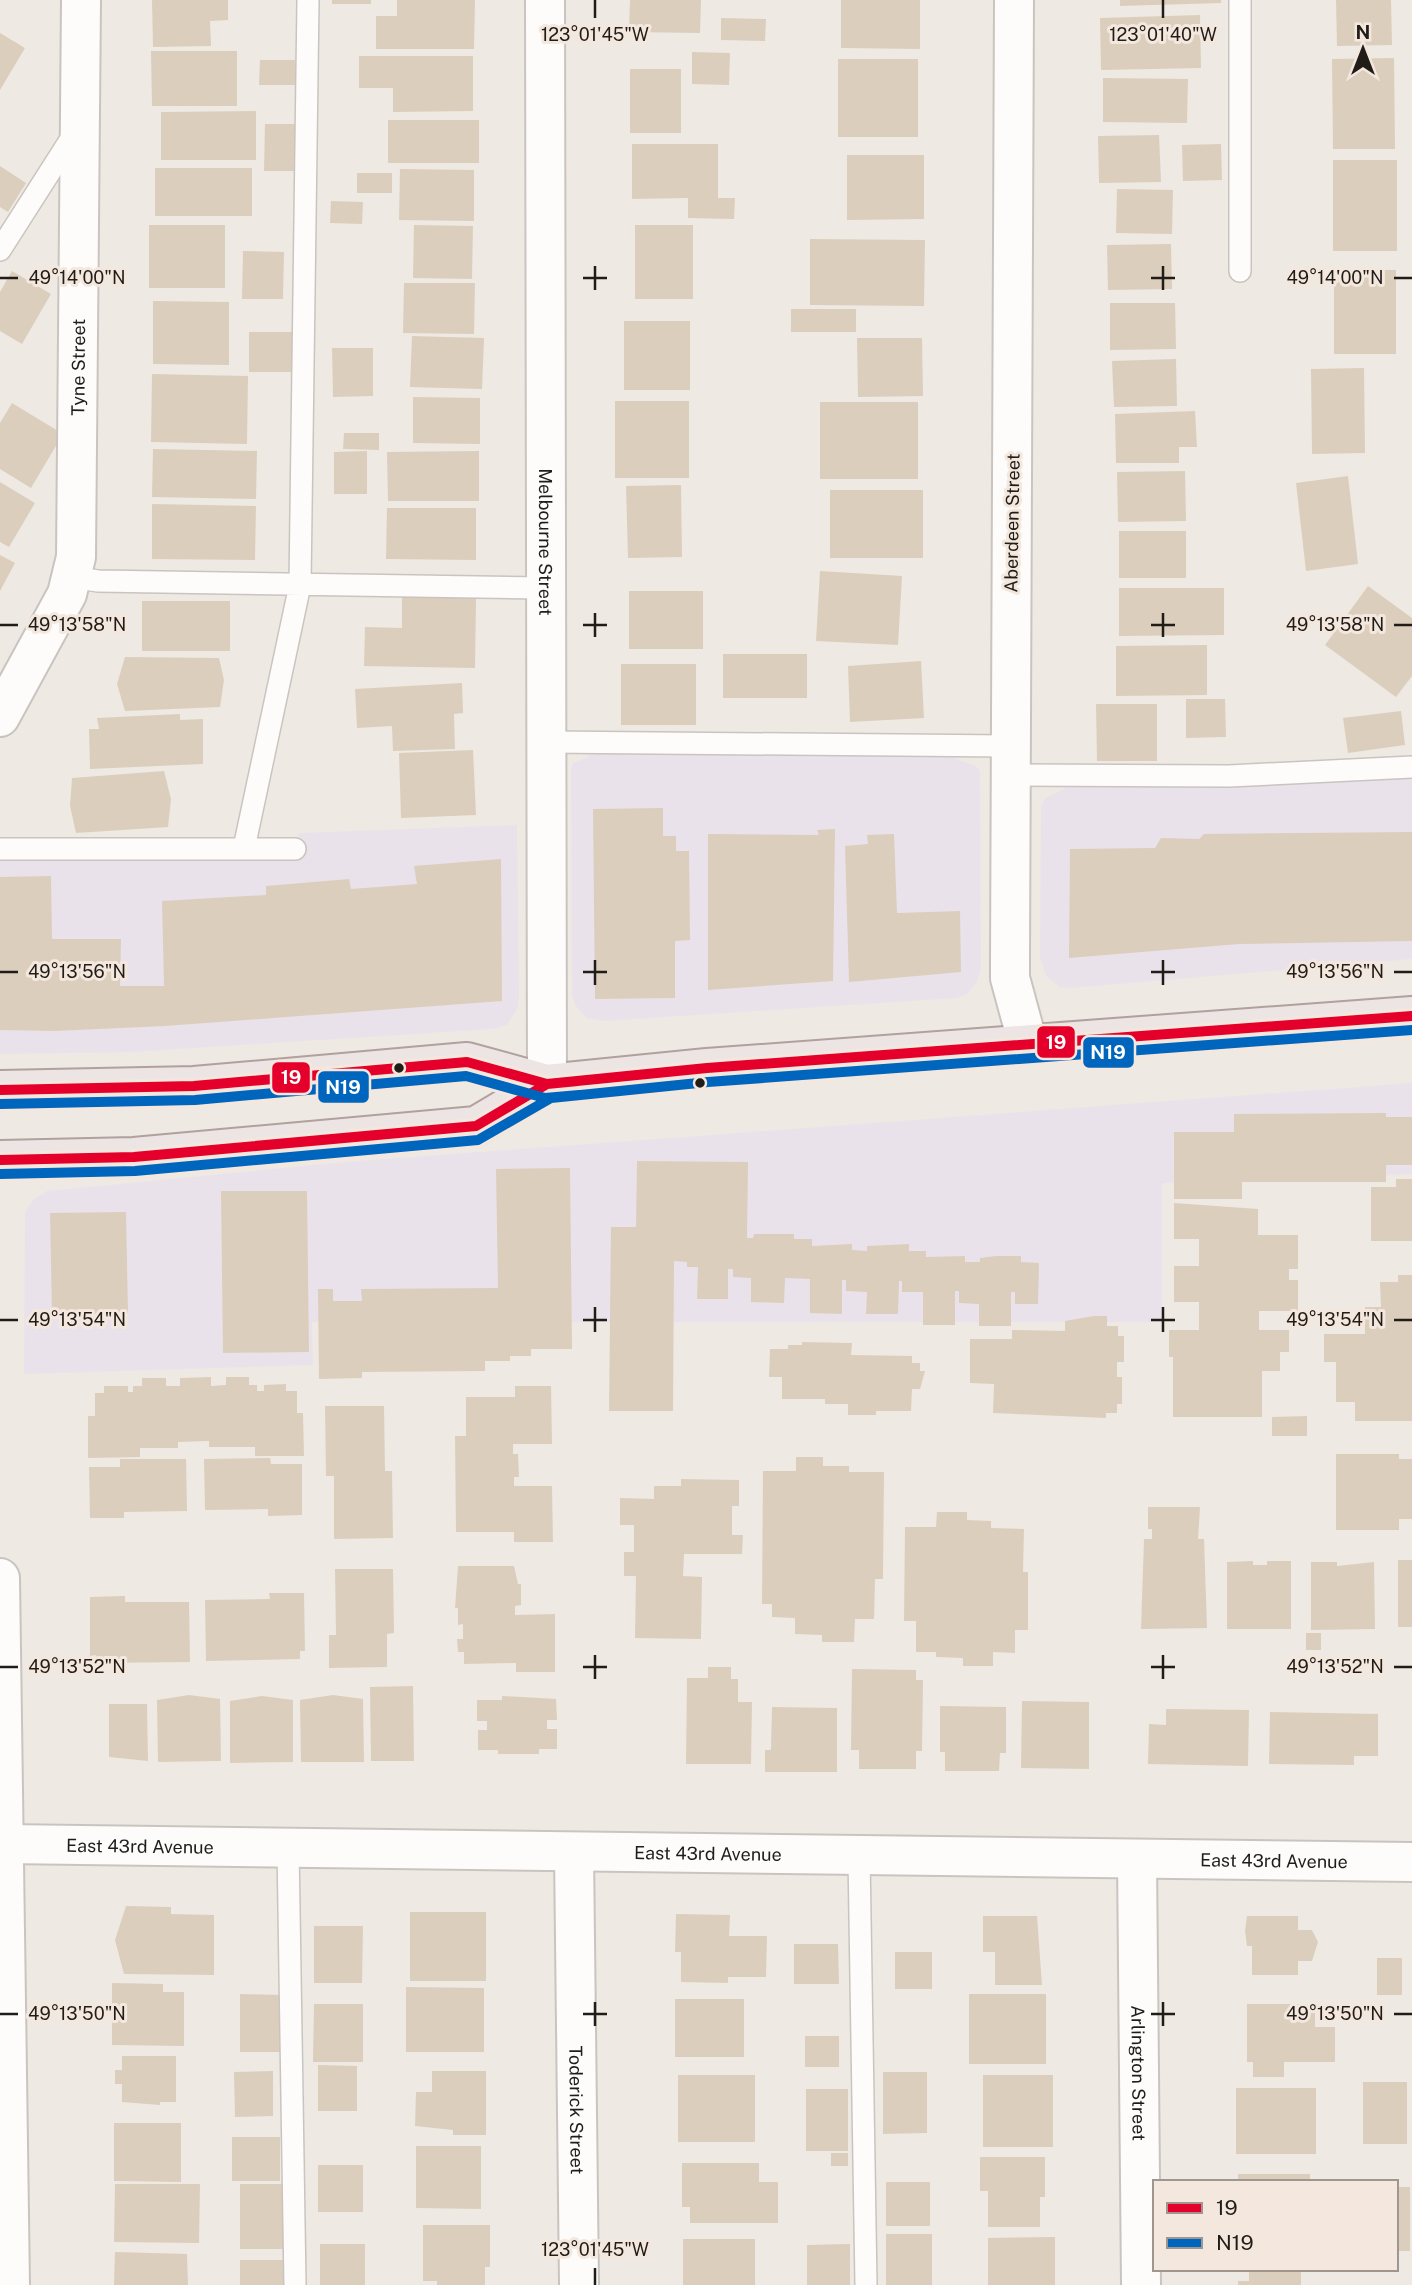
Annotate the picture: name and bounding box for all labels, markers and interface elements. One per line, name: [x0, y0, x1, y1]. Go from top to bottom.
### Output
north arrow: [1328, 14, 1398, 84]
text: N: [1356, 21, 1370, 43]
text: 123°01'45"W: [541, 24, 649, 45]
text: 123°01'40"W: [1109, 24, 1217, 45]
text: 49°14'00"N: [28, 267, 126, 288]
text: 49°14'00"N: [1286, 267, 1384, 288]
street label: Tyne Street: [67, 319, 89, 416]
street label: Aberdeen Street: [1000, 453, 1024, 593]
street label: Melbourne Street: [535, 468, 557, 616]
text: 49°13'58"N: [28, 614, 126, 635]
text: 49°13'58"N: [1286, 614, 1384, 635]
text: 49°13'56"N: [28, 961, 126, 982]
text: 49°13'56"N: [1286, 961, 1384, 982]
line badge: 19: [1036, 1025, 1076, 1059]
text: 19: [1046, 1031, 1066, 1053]
line badge: N19: [1082, 1036, 1135, 1069]
text: N19: [1090, 1041, 1126, 1063]
line badge: 19: [271, 1061, 311, 1094]
unlabelled marker: [392, 1061, 406, 1075]
text: 19: [281, 1066, 301, 1088]
line badge: N19: [317, 1070, 370, 1104]
text: N19: [325, 1076, 361, 1098]
unlabelled marker: [693, 1076, 707, 1090]
text: 49°13'54"N: [28, 1309, 126, 1330]
text: 49°13'54"N: [1286, 1309, 1384, 1330]
text: 49°13'52"N: [28, 1656, 126, 1677]
text: 49°13'52"N: [1286, 1656, 1384, 1677]
street label: East 43rd Avenue: [66, 1834, 214, 1857]
street label: East 43rd Avenue: [634, 1842, 782, 1864]
street label: East 43rd Avenue: [1200, 1849, 1348, 1872]
text: 49°13'50"N: [28, 2003, 126, 2024]
text: 49°13'50"N: [1286, 2003, 1384, 2024]
street label: Arlington Street: [1128, 2005, 1150, 2141]
street label: Toderick Street: [566, 2045, 588, 2175]
legend: [1153, 2180, 1398, 2271]
text: 19: [1216, 2195, 1238, 2220]
text: N19: [1216, 2230, 1254, 2255]
text: 123°01'45"W: [541, 2239, 649, 2260]

